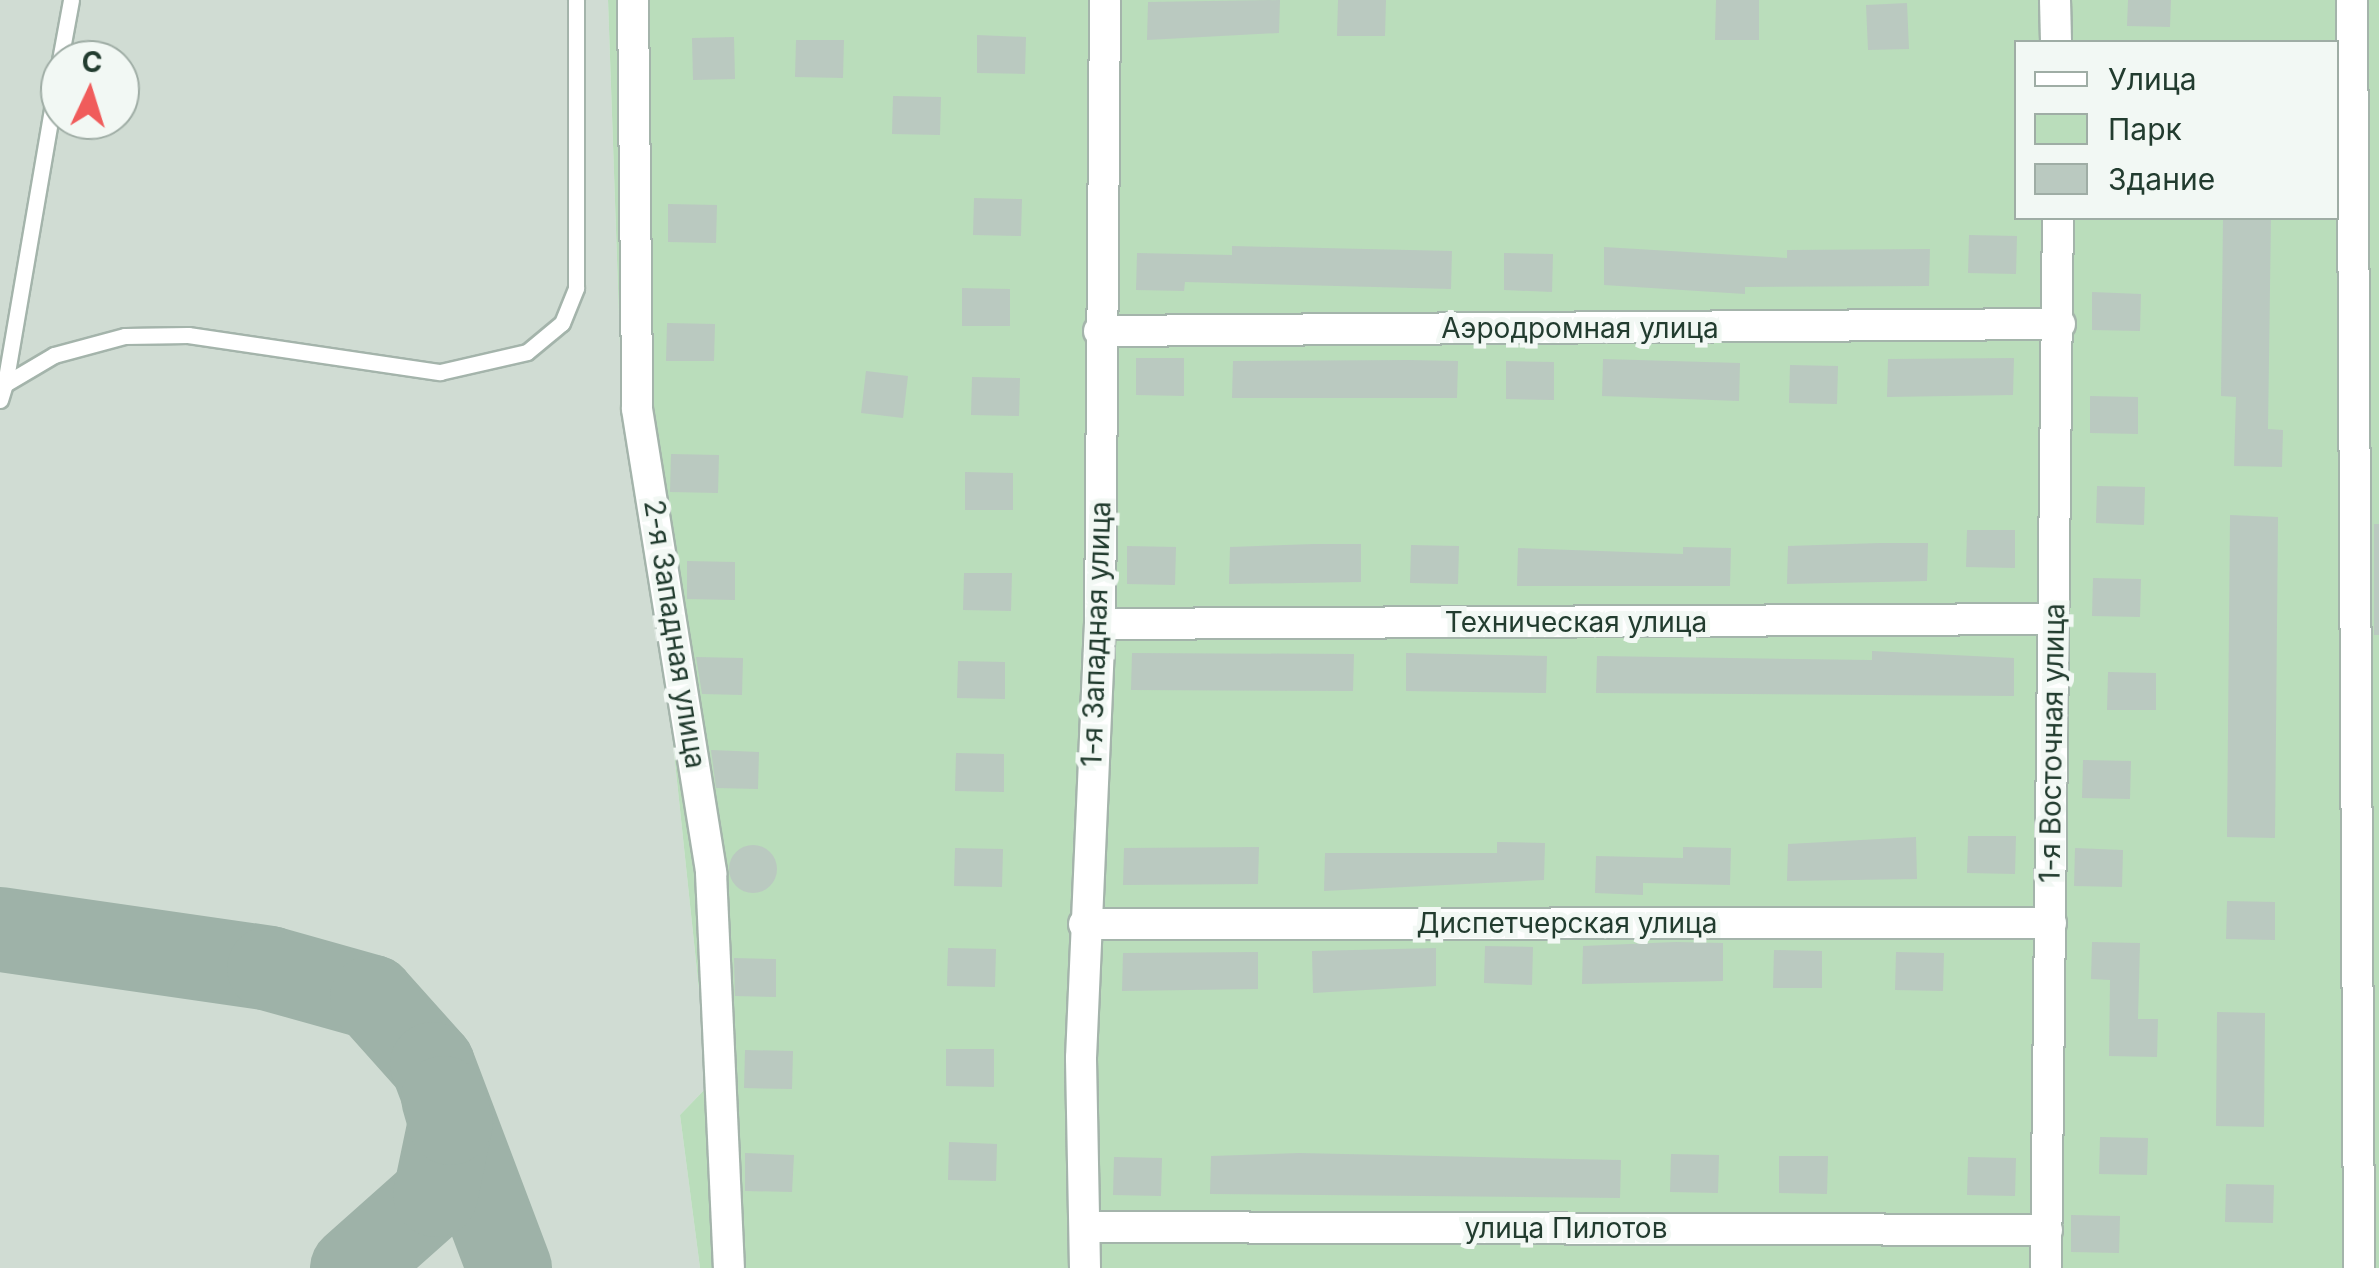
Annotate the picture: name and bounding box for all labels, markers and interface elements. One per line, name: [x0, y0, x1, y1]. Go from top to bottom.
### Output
north arrow: [40, 40, 140, 140]
legend: [2014, 40, 2339, 220]
text: С: [80, 44, 103, 80]
text: Улица: [2108, 61, 2197, 97]
text: Парк: [2108, 111, 2182, 147]
text: Здание: [2108, 161, 2215, 197]
street label: Аэродромная улица: [1441, 311, 1719, 345]
street label: 2-я Западная улица: [637, 497, 713, 771]
street label: 1-я Западная улица: [1075, 501, 1117, 767]
street label: 1-я Восточная улица: [2033, 603, 2071, 883]
street label: Техническая улица: [1445, 605, 1707, 639]
street label: Диспетчерская улица: [1417, 906, 1717, 940]
street label: улица Пилотов: [1465, 1211, 1667, 1245]

